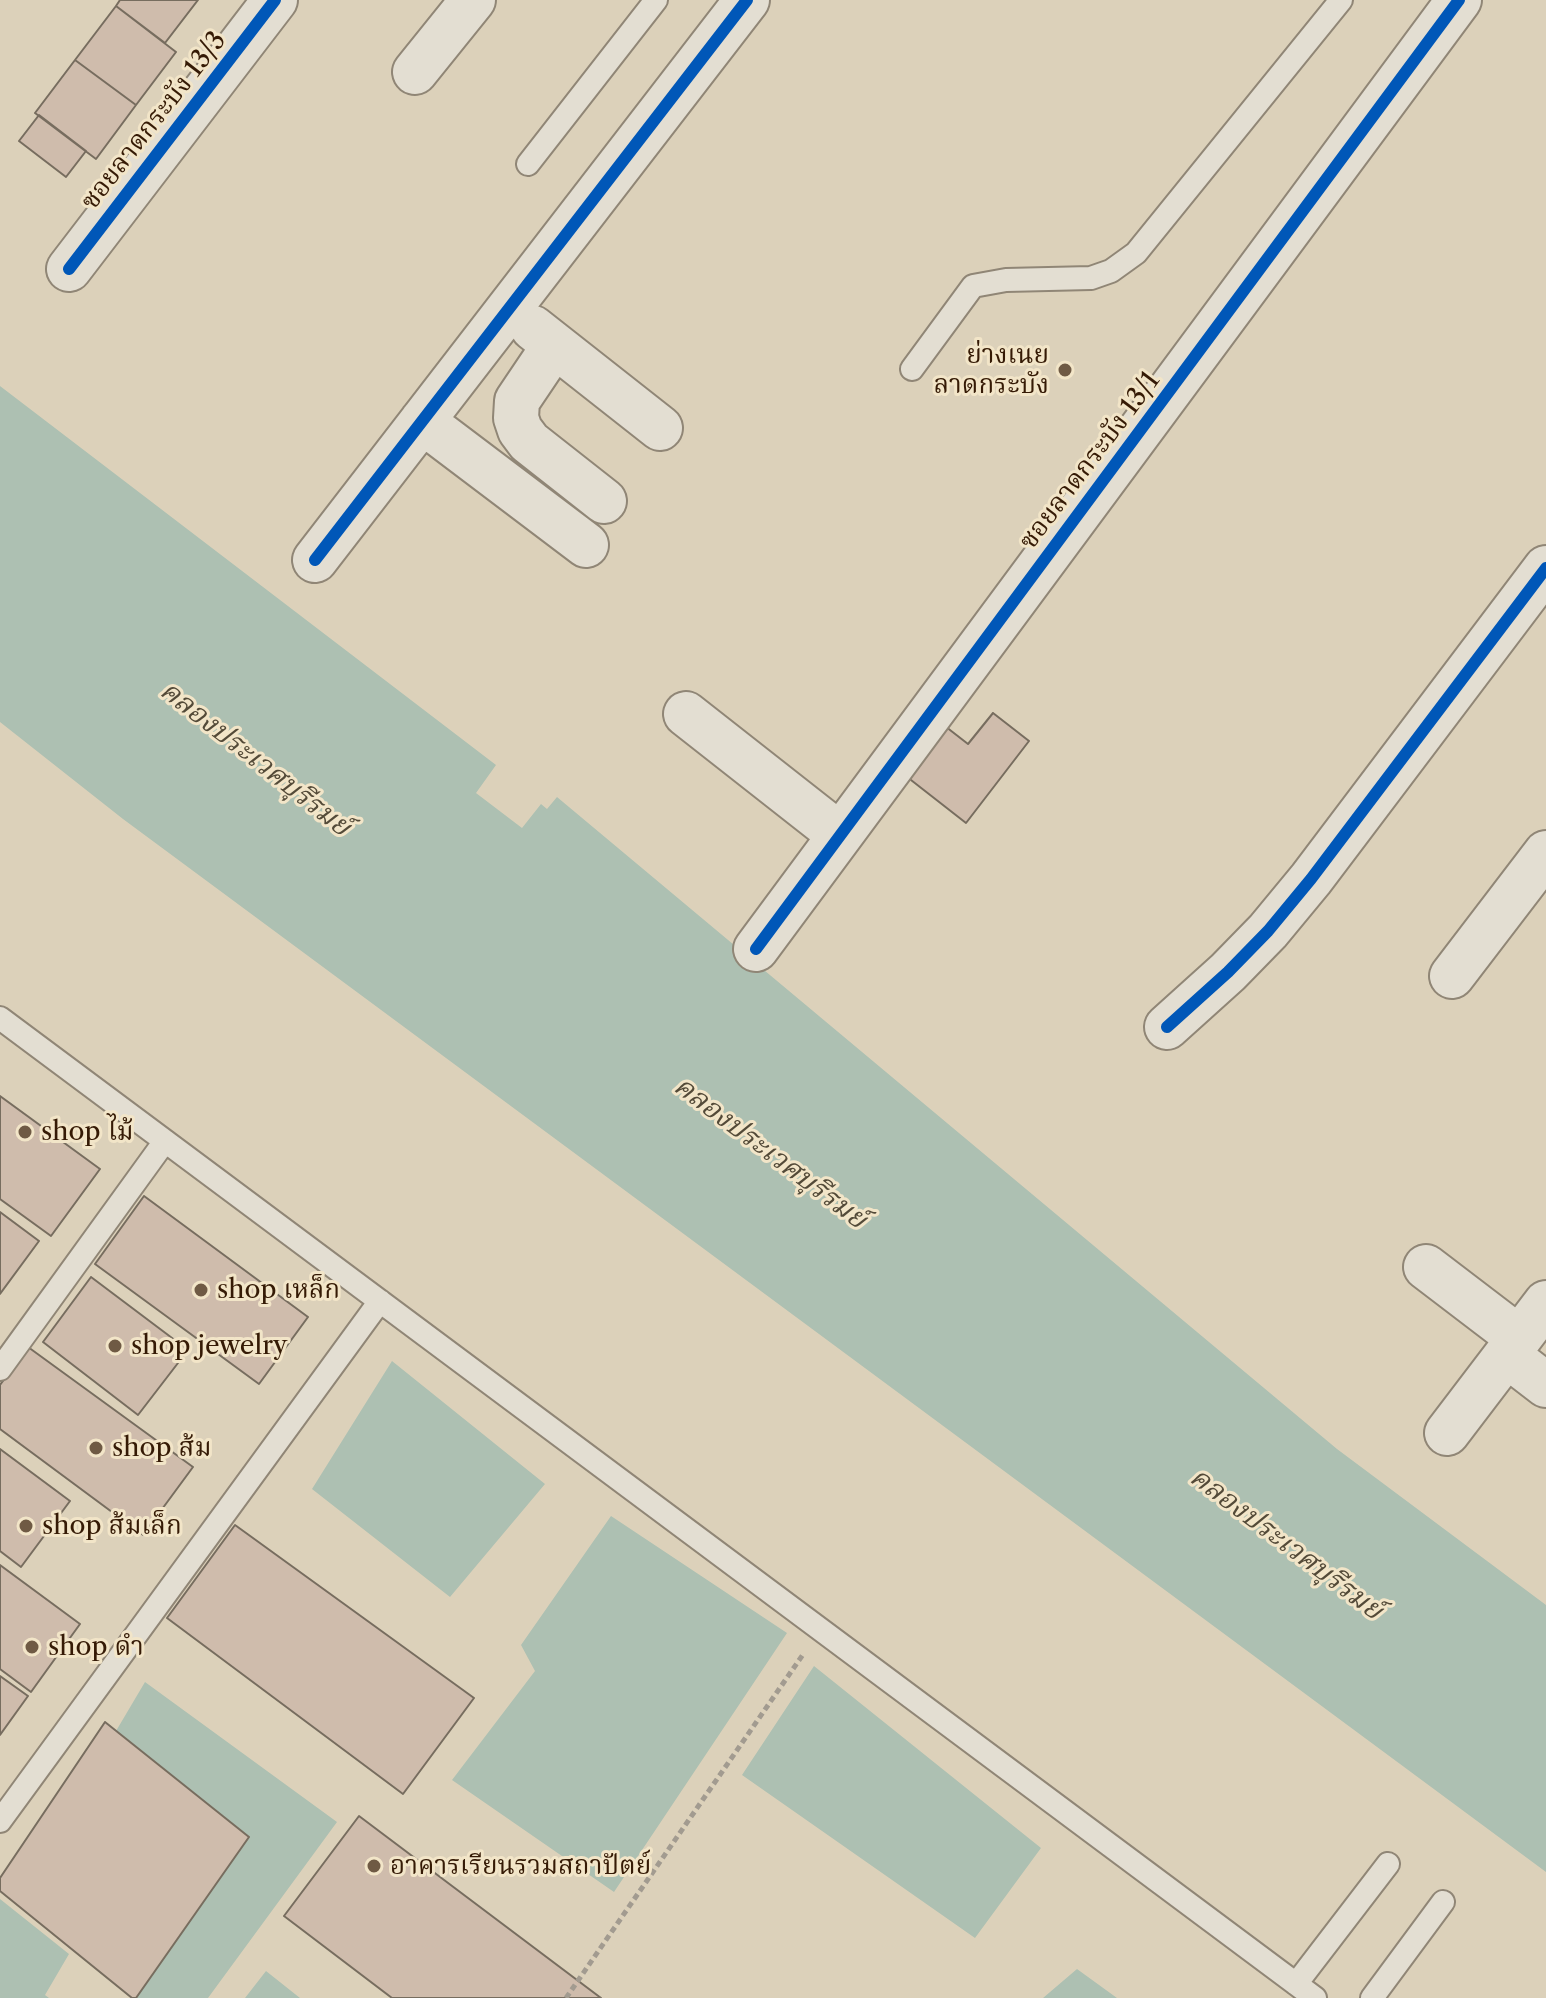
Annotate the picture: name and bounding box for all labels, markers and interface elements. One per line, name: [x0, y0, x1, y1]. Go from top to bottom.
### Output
street label: ซอยลาดกระบัง 13/3: [75, 26, 233, 216]
place label: ย่างเนย ลาดกระบัง: [933, 339, 1049, 400]
marker: ย่างเนย ลาดกระบัง: [1056, 361, 1074, 379]
street label: ซอยลาดกระบัง 13/1: [1013, 366, 1167, 556]
water label: คลองประเวศบุรีรมย์: [153, 674, 357, 844]
water label: คลองประเวศบุรีรมย์: [667, 1070, 873, 1236]
place label: shop ไม้: [41, 1116, 133, 1148]
marker: shop ไม้: [16, 1123, 34, 1141]
place label: shop เหล็ก: [217, 1274, 340, 1306]
marker: shop เหล็ก: [192, 1281, 210, 1299]
place label: shop jewelry: [131, 1330, 288, 1362]
marker: shop jewelry: [106, 1337, 124, 1355]
place label: shop ส้ม: [112, 1432, 211, 1464]
marker: shop ส้ม: [87, 1439, 105, 1457]
water label: คลองประเวศบุรีรมย์: [1183, 1461, 1389, 1627]
place label: shop ส้มเล็ก: [42, 1510, 182, 1542]
marker: shop ส้มเล็ก: [17, 1517, 35, 1535]
place label: shop ดำ: [48, 1631, 144, 1663]
marker: shop ดำ: [23, 1638, 41, 1656]
place label: อาคารเรียนรวมสถาปัตย์: [390, 1850, 651, 1882]
marker: อาคารเรียนรวมสถาปัตย์: [365, 1857, 383, 1875]

